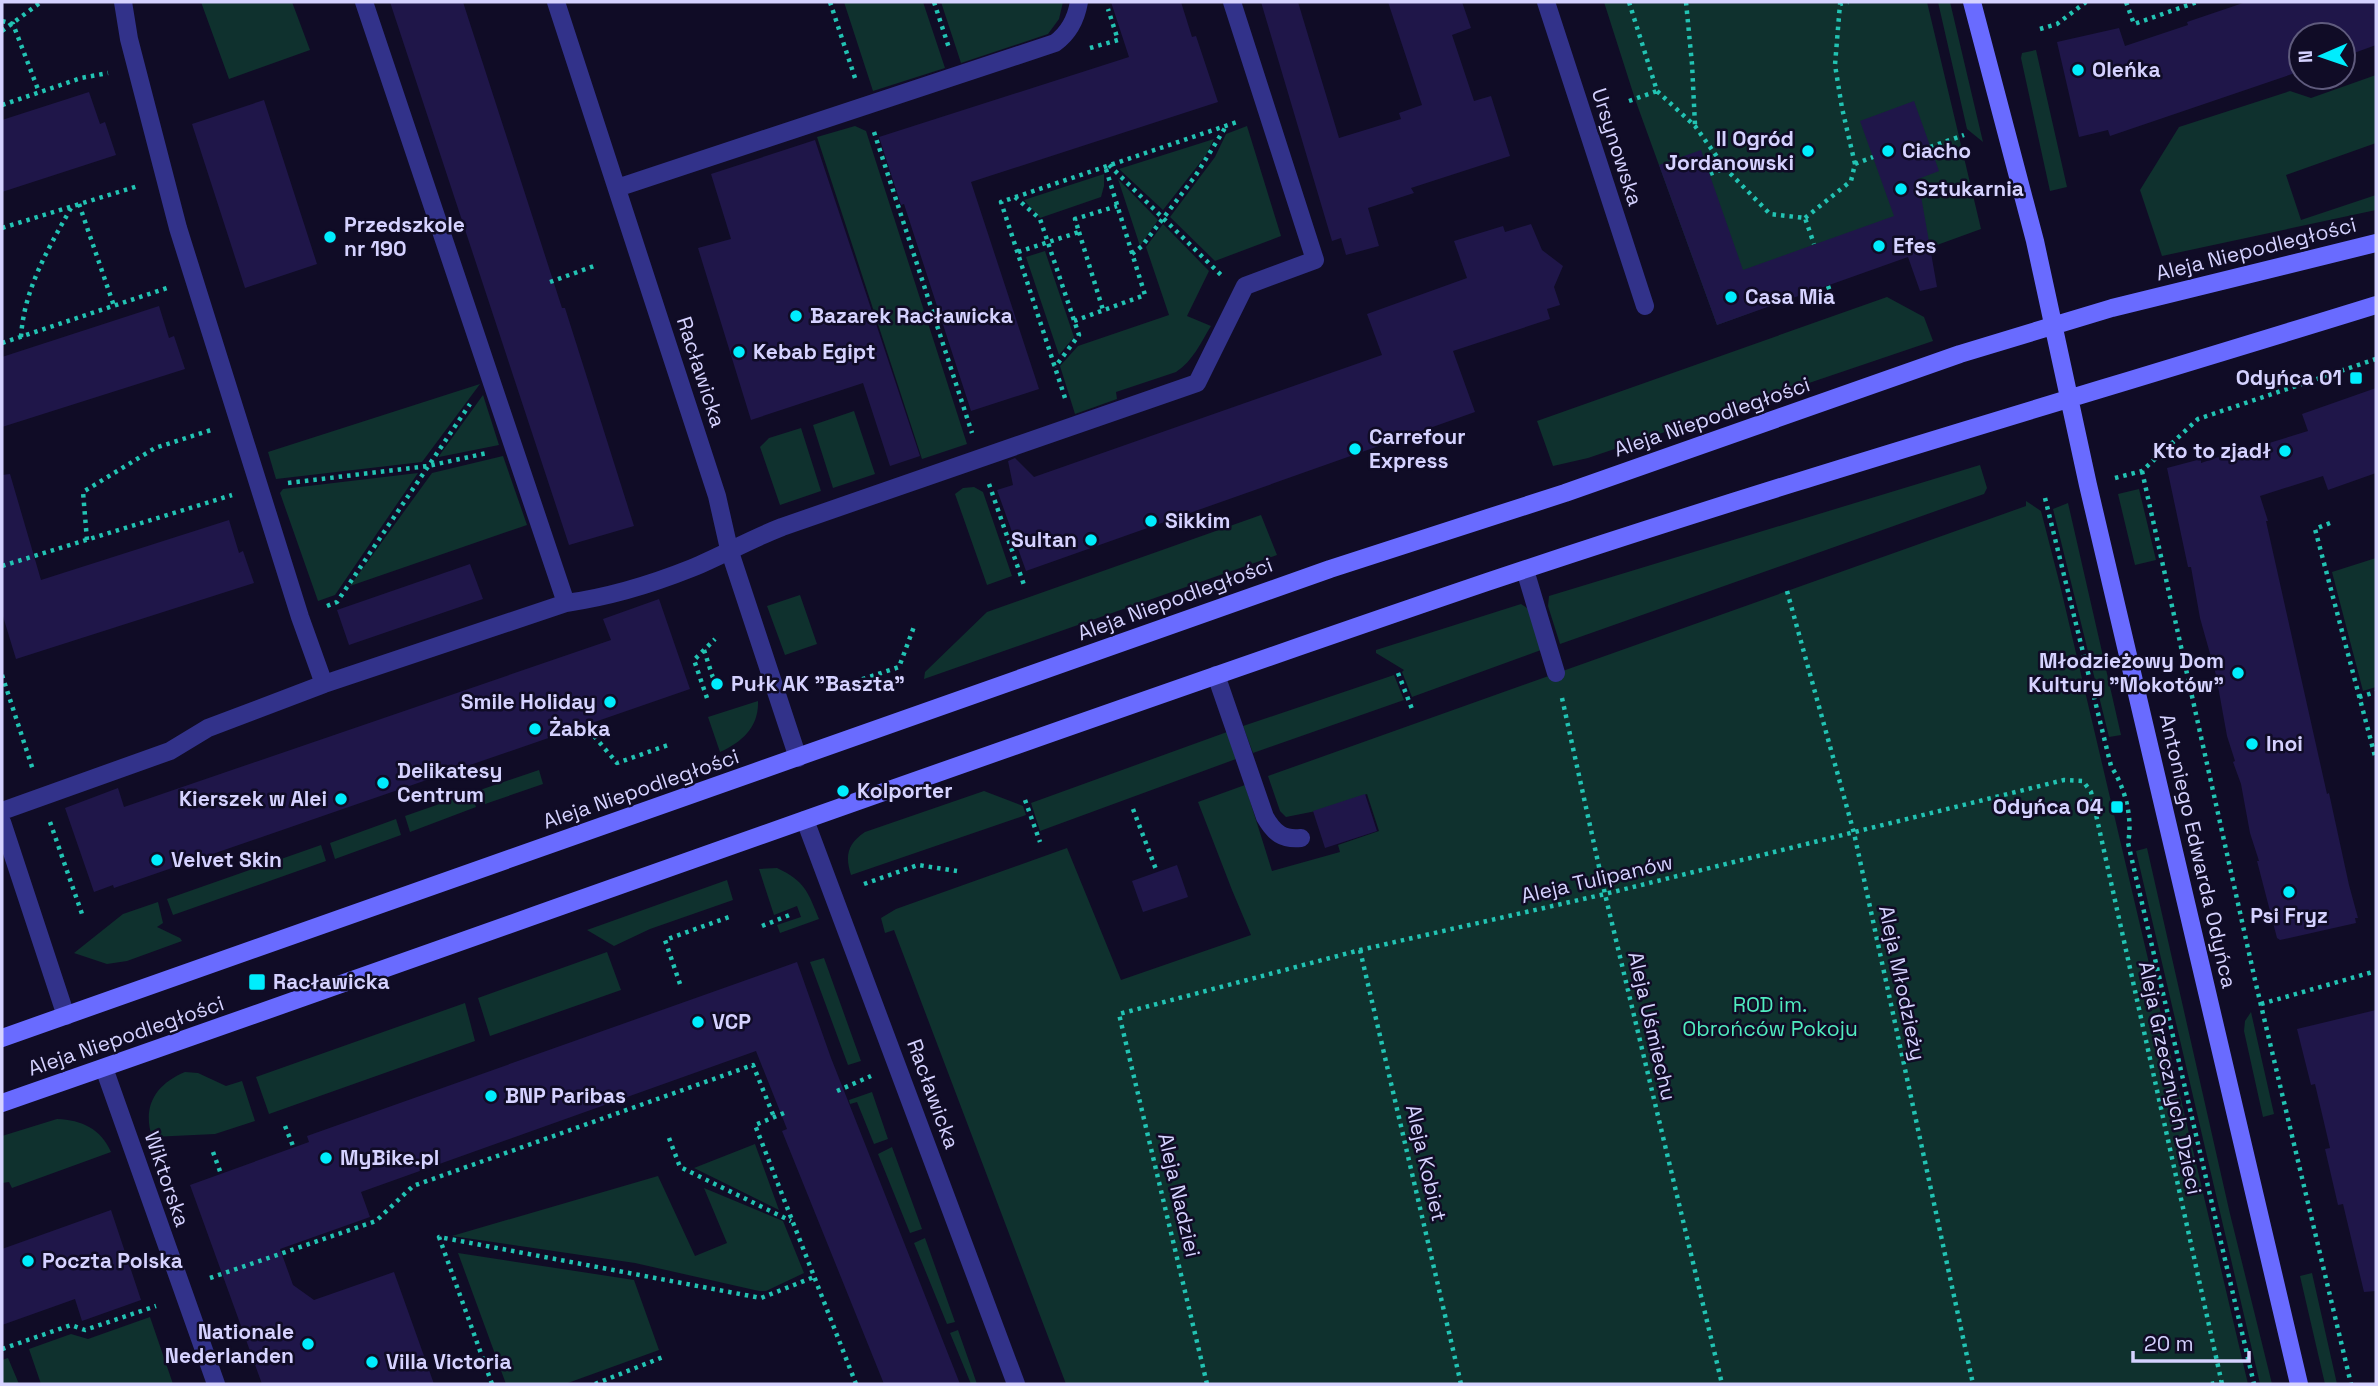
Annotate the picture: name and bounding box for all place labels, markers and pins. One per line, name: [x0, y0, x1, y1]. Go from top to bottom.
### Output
place label: Oleńka: [2092, 56, 2161, 83]
marker: Oleńka: [2070, 62, 2086, 78]
place label: II Ogród Jordanowski: [1665, 125, 1794, 176]
place label: Ciacho: [1902, 137, 1971, 164]
marker: II Ogród Jordanowski: [1800, 143, 1816, 159]
marker: Ciacho: [1880, 143, 1896, 159]
place label: Sztukarnia: [1915, 175, 2024, 202]
marker: Sztukarnia: [1893, 181, 1909, 197]
place label: Przedszkole nr 190: [344, 211, 465, 262]
marker: Przedszkole nr 190: [322, 229, 338, 245]
place label: Efes: [1893, 232, 1937, 259]
marker: Efes: [1871, 238, 1887, 254]
place label: Casa Mia: [1745, 283, 1835, 310]
marker: Casa Mia: [1723, 289, 1739, 305]
place label: Bazarek Racławicka: [810, 302, 1013, 329]
marker: Bazarek Racławicka: [788, 308, 804, 324]
place label: Kebab Egipt: [753, 338, 876, 365]
marker: Kebab Egipt: [731, 344, 747, 360]
place label: Odyńca 01: [2236, 364, 2342, 391]
marker: Odyńca 01: [2348, 370, 2364, 386]
place label: Carrefour Express: [1369, 423, 1466, 474]
place label: Kto to zjadł: [2153, 437, 2271, 464]
marker: Carrefour Express: [1347, 441, 1363, 457]
marker: Kto to zjadł: [2277, 443, 2293, 459]
place label: Sikkim: [1165, 507, 1231, 534]
marker: Sikkim: [1143, 513, 1159, 529]
place label: Sultan: [1011, 526, 1077, 553]
marker: Sultan: [1083, 532, 1099, 548]
place label: Młodzieżowy Dom Kultury "Mokotów": [2028, 647, 2224, 698]
marker: Młodzieżowy Dom Kultury "Mokotów": [2230, 665, 2246, 681]
place label: Pułk AK "Baszta": [731, 670, 905, 697]
marker: Pułk AK "Baszta": [709, 676, 725, 692]
place label: Smile Holiday: [461, 688, 596, 715]
marker: Smile Holiday: [602, 694, 618, 710]
place label: Żabka: [549, 715, 610, 742]
marker: Żabka: [527, 721, 543, 737]
place label: Inoi: [2266, 730, 2303, 757]
marker: Inoi: [2244, 736, 2260, 752]
place label: Delikatesy Centrum: [397, 757, 503, 808]
marker: Delikatesy Centrum: [375, 775, 391, 791]
place label: Kolporter: [857, 777, 953, 804]
marker: Kolporter: [835, 783, 851, 799]
place label: Kierszek w Alei: [179, 785, 327, 812]
marker: Kierszek w Alei: [333, 791, 349, 807]
place label: Odyńca 04: [1993, 793, 2103, 820]
marker: Odyńca 04: [2109, 799, 2125, 815]
place label: Velvet Skin: [171, 846, 282, 873]
marker: Velvet Skin: [149, 852, 165, 868]
marker: Psi Fryz: [2281, 884, 2297, 900]
place label: Psi Fryz: [2250, 902, 2328, 929]
place label: Racławicka: [273, 968, 390, 995]
marker: Racławicka: [247, 972, 267, 992]
place label: VCP: [712, 1008, 751, 1035]
marker: VCP: [690, 1014, 706, 1030]
place label: BNP Paribas: [505, 1082, 626, 1109]
marker: BNP Paribas: [483, 1088, 499, 1104]
place label: MyBike.pl: [340, 1144, 439, 1171]
marker: MyBike.pl: [318, 1150, 334, 1166]
place label: Poczta Polska: [42, 1247, 183, 1274]
marker: Poczta Polska: [20, 1253, 36, 1269]
place label: Nationale Nederlanden: [165, 1318, 294, 1369]
marker: Nationale Nederlanden: [300, 1336, 316, 1352]
place label: Villa Victoria: [386, 1348, 512, 1375]
marker: Villa Victoria: [364, 1354, 380, 1370]

